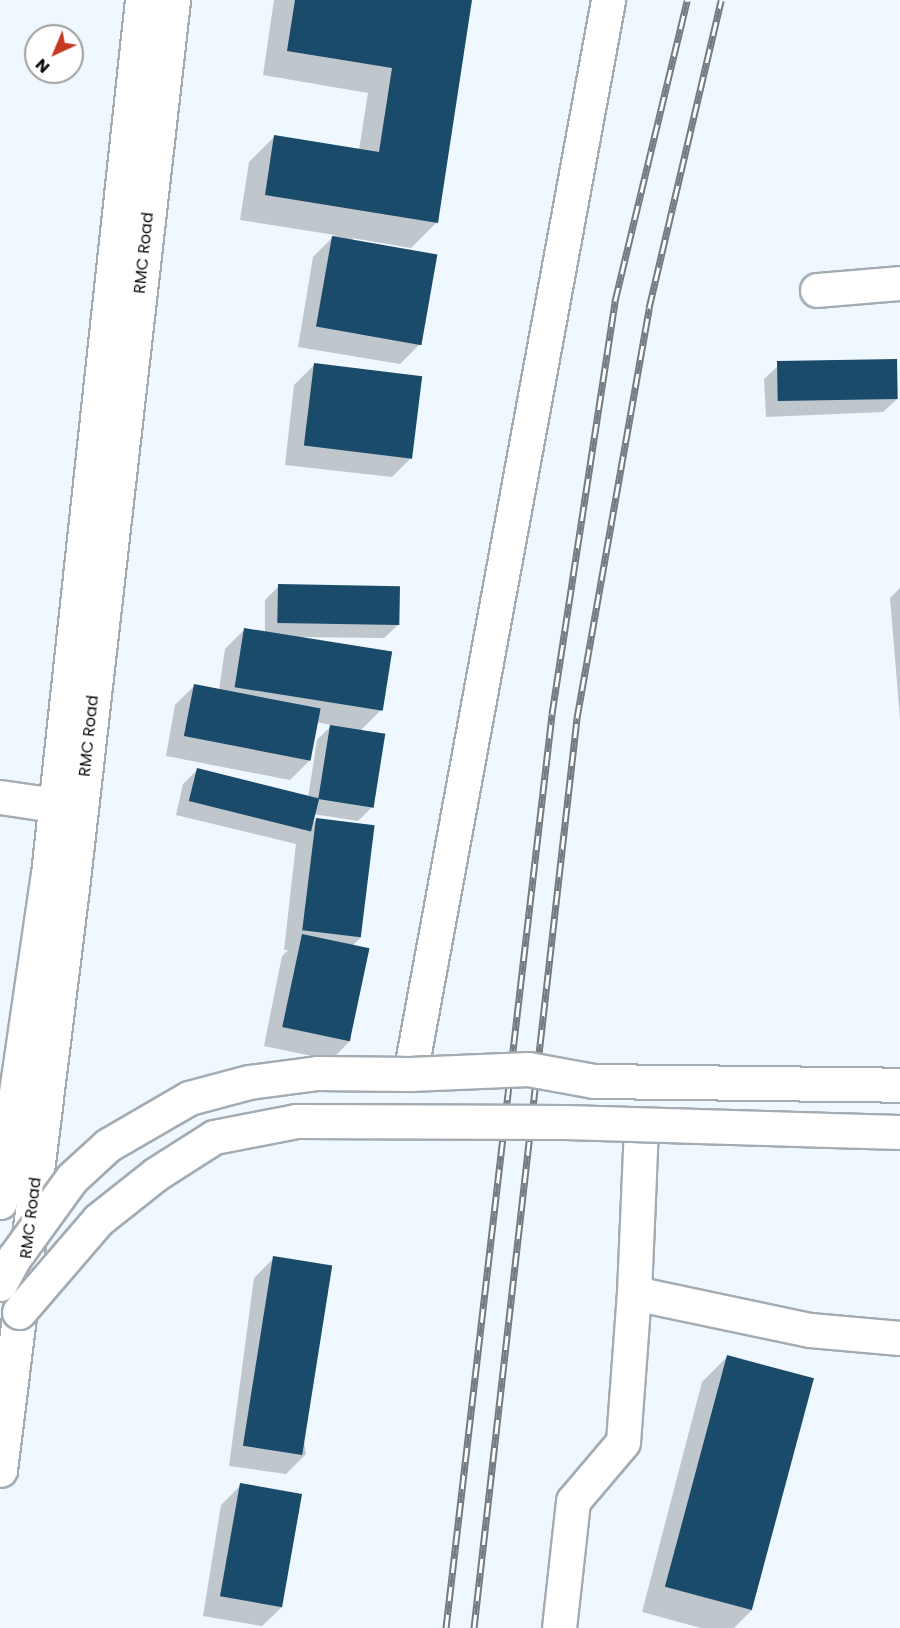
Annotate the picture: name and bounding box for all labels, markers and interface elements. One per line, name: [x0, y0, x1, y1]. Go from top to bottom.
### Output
north arrow: [24, 24, 84, 84]
text: N: [30, 53, 55, 78]
street label: RMC Road: [130, 211, 158, 295]
street label: RMC Road: [75, 694, 103, 778]
street label: RMC Road: [16, 1176, 46, 1260]

